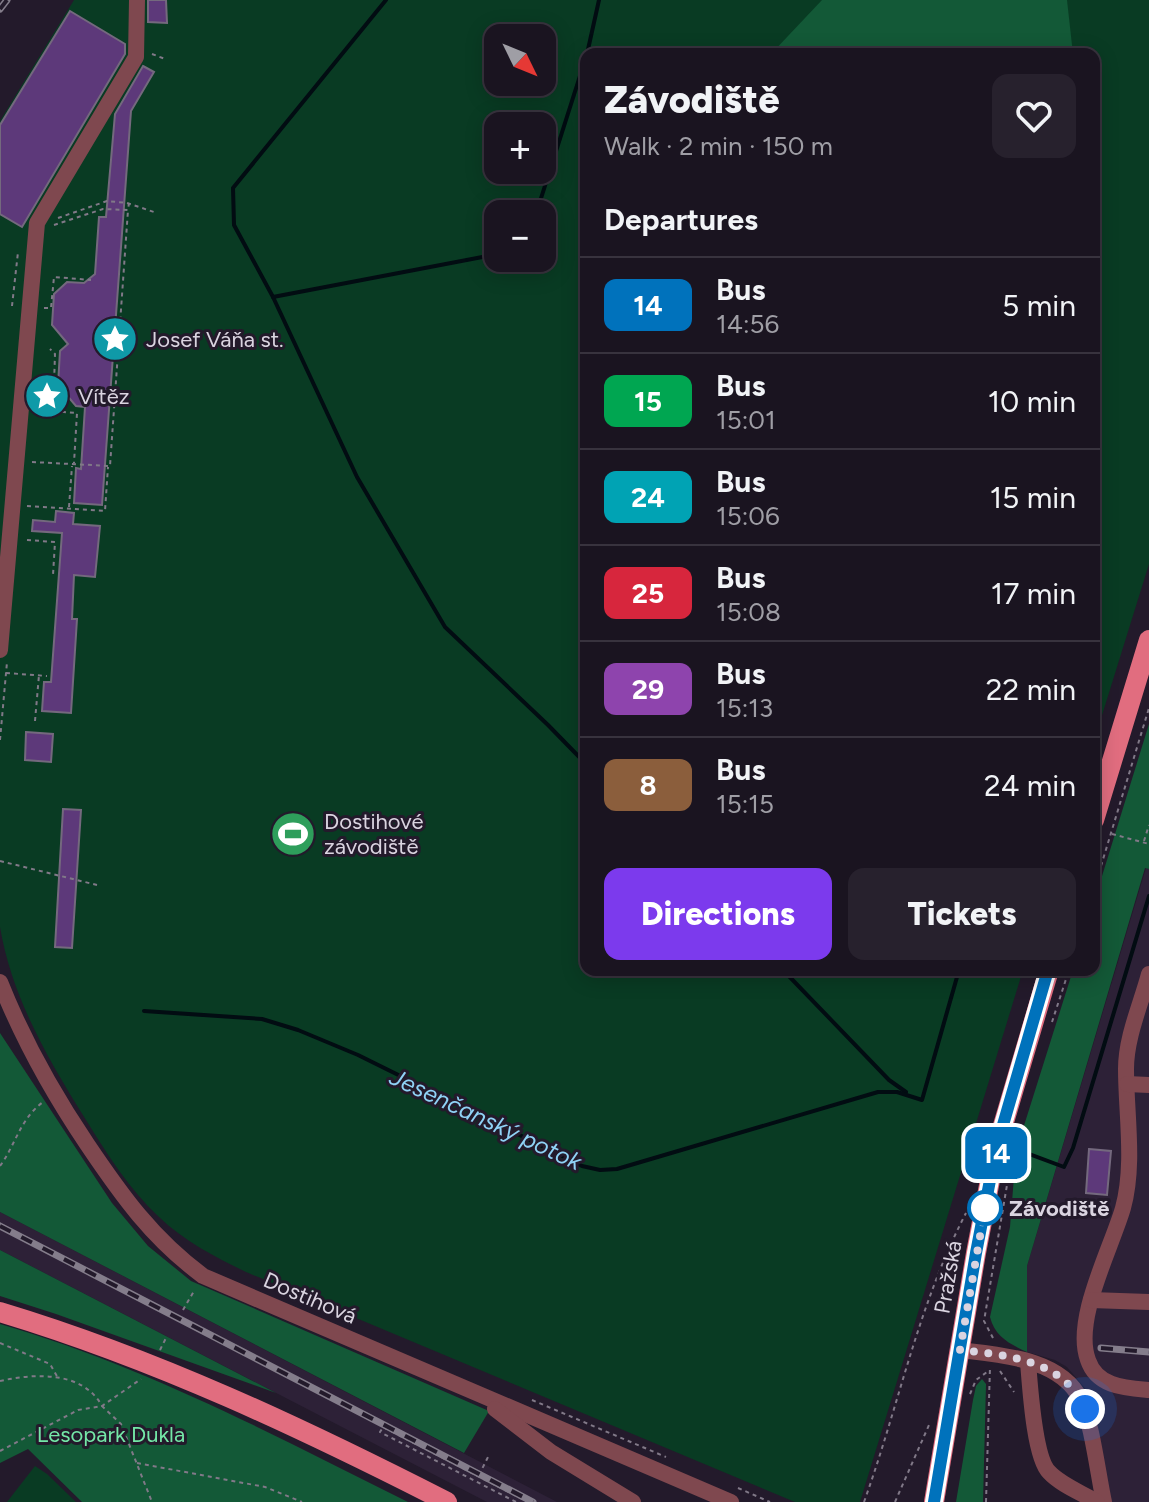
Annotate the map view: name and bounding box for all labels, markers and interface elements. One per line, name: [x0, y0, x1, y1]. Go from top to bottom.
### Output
north arrow: [484, 24, 556, 96]
map controls: [484, 24, 556, 272]
button: heart: [992, 74, 1076, 158]
text: Závodiště: [604, 77, 780, 123]
button: +: [484, 112, 556, 184]
text: Walk · 2 min · 150 m: [604, 130, 833, 162]
button: −: [484, 200, 556, 272]
text: Departures: [604, 201, 758, 238]
text: Bus: [716, 271, 765, 308]
text: 5 min: [1002, 287, 1076, 324]
text: 14: [633, 288, 663, 322]
text: 14:56: [716, 308, 779, 340]
place icon: Josef Váňa st.: [91, 315, 139, 363]
place label: Josef Váňa st.: [146, 326, 284, 353]
text: Bus: [716, 367, 765, 404]
place icon: Vítěz: [23, 372, 71, 420]
place label: Vítěz: [78, 383, 130, 410]
text: 10 min: [988, 383, 1076, 420]
text: 15: [634, 384, 662, 418]
text: 15:01: [716, 404, 776, 436]
text: Bus: [716, 463, 765, 500]
text: 15 min: [990, 479, 1076, 516]
text: 24: [631, 480, 665, 514]
text: 15:06: [716, 500, 780, 532]
text: Bus: [716, 559, 765, 596]
text: 17 min: [991, 575, 1076, 612]
text: 25: [632, 576, 664, 610]
text: 15:08: [716, 596, 781, 628]
text: Bus: [716, 655, 765, 692]
text: 22 min: [986, 671, 1076, 708]
text: 29: [632, 672, 664, 706]
text: 15:13: [716, 692, 773, 724]
text: Bus: [716, 751, 765, 788]
text: 24 min: [984, 767, 1076, 804]
text: 8: [639, 768, 657, 802]
text: 15:15: [716, 788, 774, 820]
place label: Dostihové závodiště: [324, 808, 424, 860]
sports icon: Dostihové závodiště: [269, 810, 317, 858]
button: Directions: [604, 868, 832, 960]
button: Tickets: [848, 868, 1076, 960]
water label: Jesenčanský potok: [385, 1061, 588, 1177]
line badge: 14: [960, 1127, 1032, 1179]
text: 14: [981, 1136, 1011, 1170]
marker: Závodiště: [968, 1191, 1002, 1225]
place label: Závodiště: [1009, 1195, 1109, 1222]
street label: Pražská: [928, 1238, 968, 1316]
street label: Dostihová: [259, 1266, 361, 1330]
your location: [1065, 1389, 1105, 1429]
park label: Lesopark Dukla: [37, 1421, 185, 1448]

